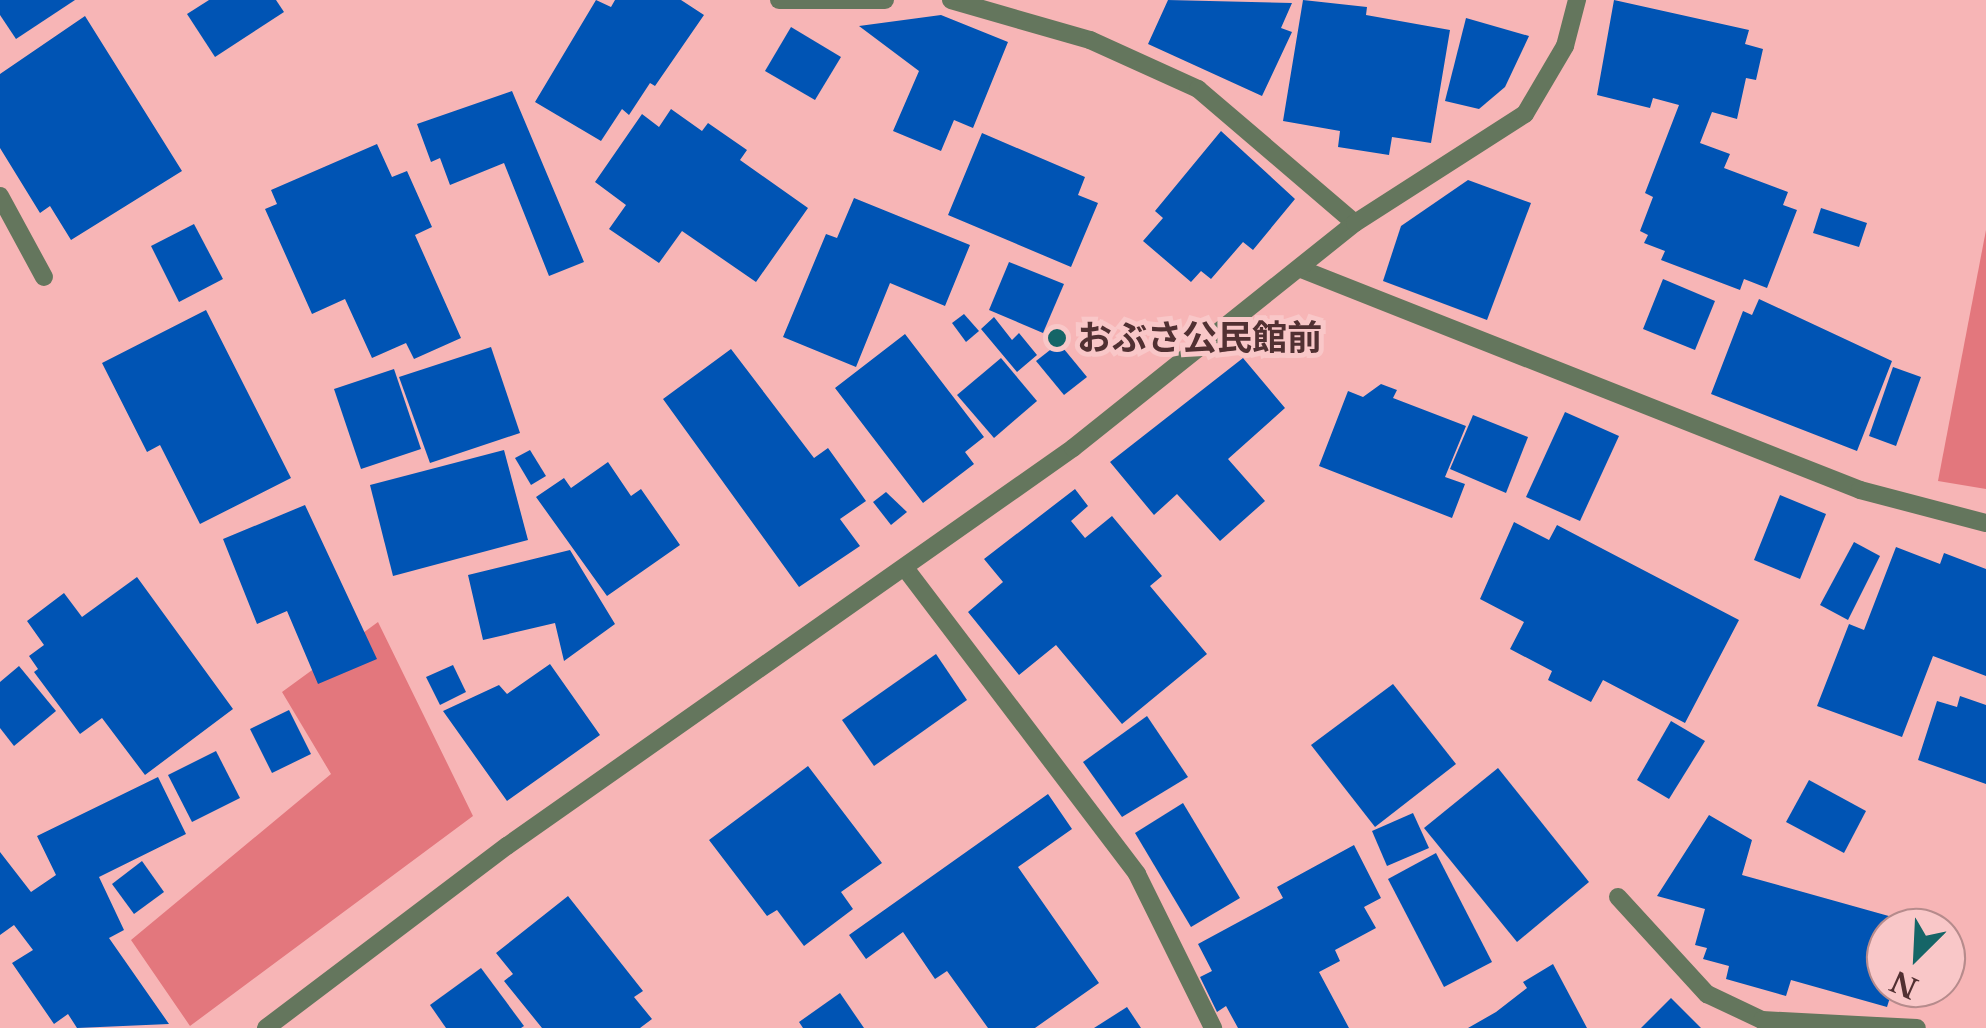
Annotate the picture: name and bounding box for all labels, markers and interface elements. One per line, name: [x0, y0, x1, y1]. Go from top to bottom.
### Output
place label: おぶさ公民館前: [1077, 317, 1322, 359]
marker: おぶさ公民館前: [1046, 327, 1068, 349]
north arrow: [1866, 908, 1966, 1008]
text: N: [1885, 963, 1924, 1005]

